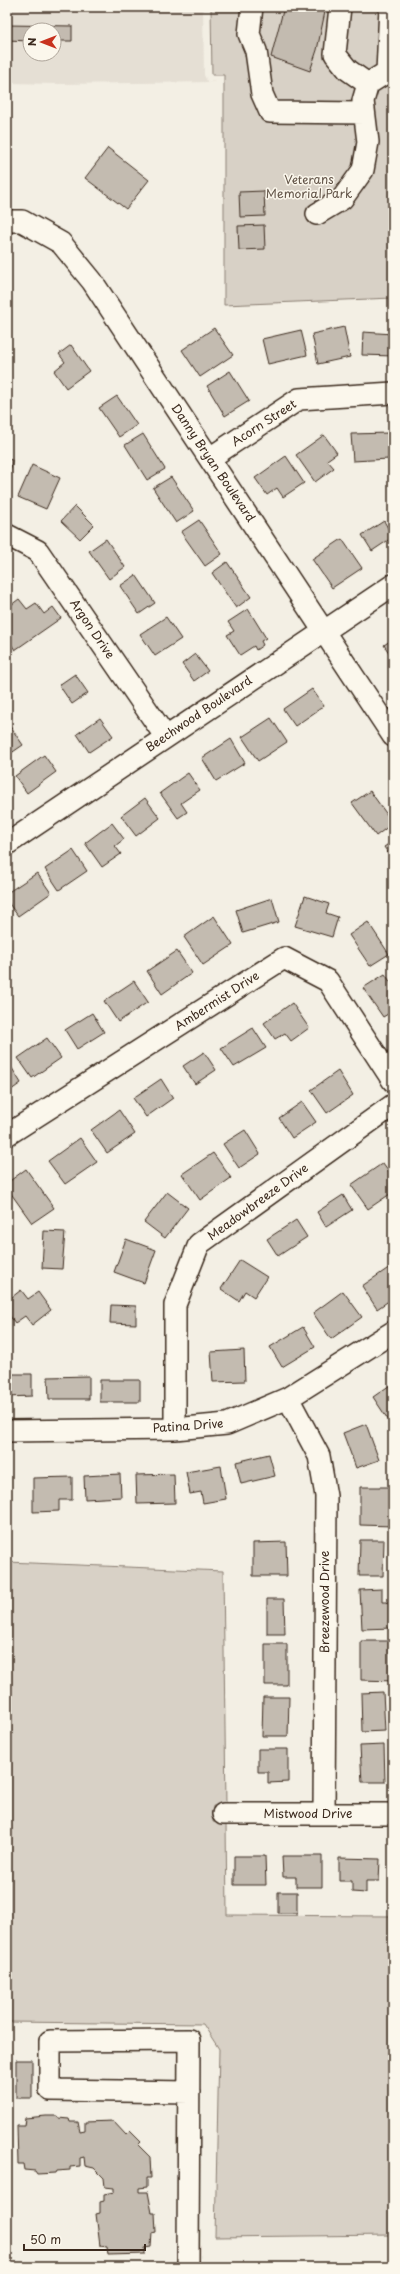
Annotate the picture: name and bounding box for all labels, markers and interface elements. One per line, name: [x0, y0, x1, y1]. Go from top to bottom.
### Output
north arrow: [22, 22, 62, 62]
text: N: [23, 37, 40, 46]
park label: Veterans Memorial Park: [266, 170, 352, 202]
street label: Acorn Street: [227, 394, 300, 450]
street label: Danny Bryan Boulevard: [167, 400, 261, 526]
street label: Argon Drive: [66, 595, 120, 662]
street label: Beechwood Boulevard: [142, 670, 256, 756]
street label: Ambermist Drive: [171, 966, 262, 1034]
street label: Meadowbreeze Drive: [203, 1158, 312, 1244]
street label: Patina Drive: [152, 1414, 224, 1436]
street label: Breezewood Drive: [315, 1551, 333, 1653]
street label: Mistwood Drive: [264, 1804, 352, 1822]
scale bar: [24, 2226, 145, 2252]
text: 50 m: [30, 2230, 61, 2248]

